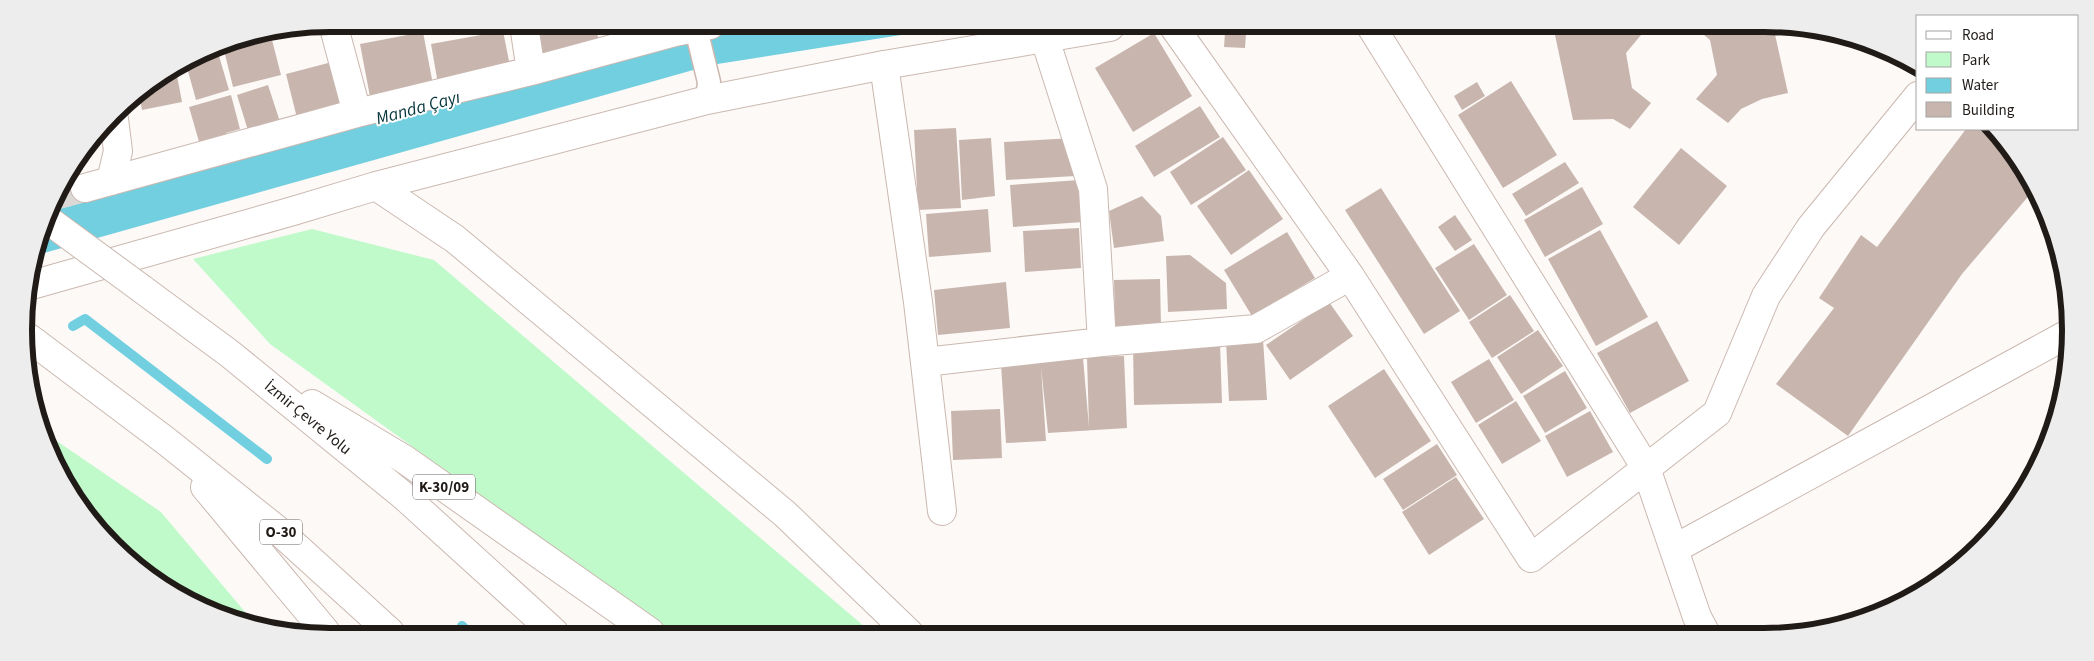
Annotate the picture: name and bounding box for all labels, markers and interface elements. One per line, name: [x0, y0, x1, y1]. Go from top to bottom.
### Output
legend: [1916, 15, 2079, 130]
text: Road: [1962, 25, 1994, 46]
text: Park: [1962, 50, 1991, 71]
text: Water: [1962, 75, 1999, 96]
water label: Manda Çayı: [373, 85, 463, 131]
text: Building: [1962, 100, 2015, 121]
street label: İzmir Çevre Yolu: [260, 375, 356, 460]
road number: K-30/09: [413, 474, 475, 500]
road number: O-30: [260, 520, 302, 544]

